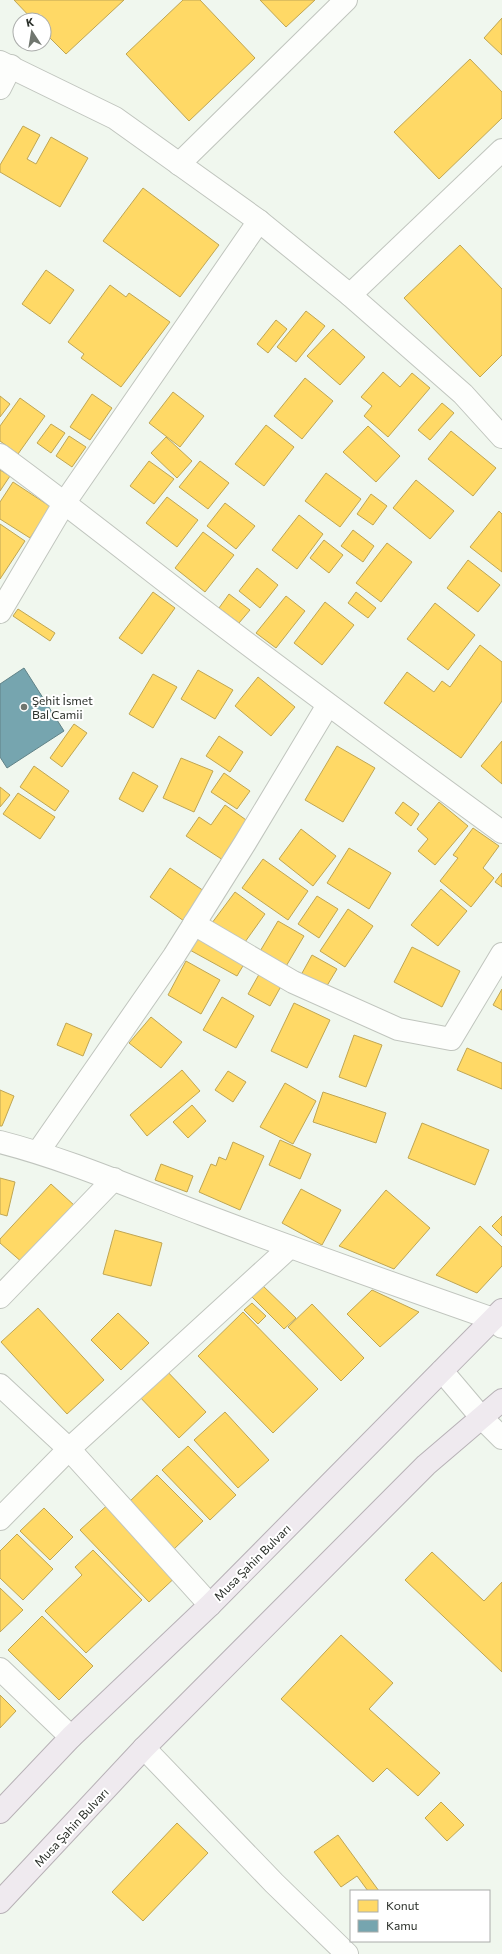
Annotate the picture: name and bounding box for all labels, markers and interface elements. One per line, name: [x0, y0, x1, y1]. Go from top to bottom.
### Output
north arrow: [12, 12, 52, 52]
text: K: [25, 15, 35, 29]
place label: Şehit İsmet Bal Camii: [32, 693, 93, 721]
marker: Şehit İsmet Bal Camii: [19, 702, 29, 712]
street label: Musa Şahin Bulvarı: [211, 1521, 293, 1603]
street label: Musa Şahin Bulvarı: [31, 1785, 111, 1869]
legend: [350, 1890, 490, 1942]
text: Konut: [386, 1898, 419, 1912]
text: Kamu: [386, 1918, 418, 1932]

